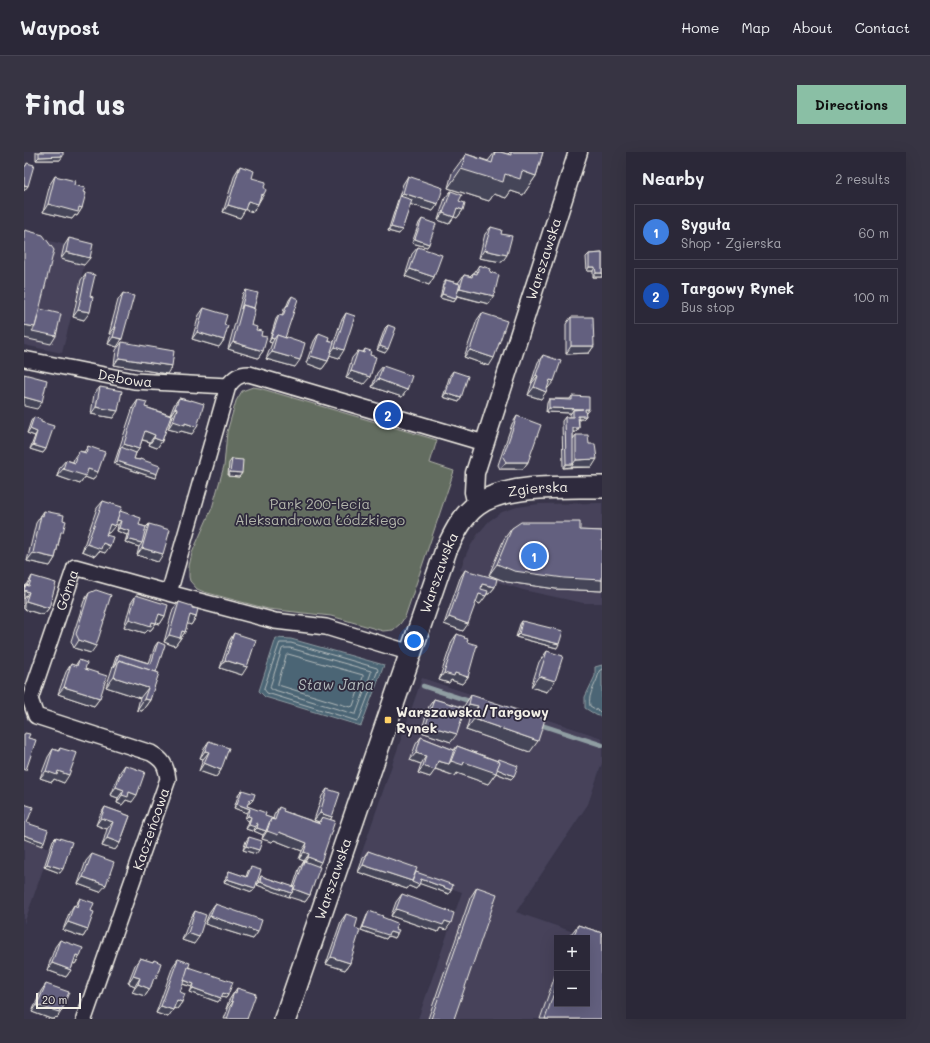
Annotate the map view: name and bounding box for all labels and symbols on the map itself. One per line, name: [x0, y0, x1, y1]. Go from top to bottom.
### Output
street label: Warszawska: [521, 215, 565, 302]
street label: Dębowa: [96, 364, 153, 391]
pin: 2: [375, 400, 401, 430]
street label: Zgierska: [506, 477, 568, 501]
park label: Park 200-lecia Aleksandrowa Łódzkiego: [235, 494, 405, 529]
street label: Warszawska: [415, 529, 462, 616]
pin: 1: [521, 541, 547, 571]
street label: Górna: [51, 567, 82, 613]
your location: [404, 631, 424, 651]
water label: Staw Jana: [298, 674, 374, 694]
place label: Warszawska/Targowy Rynek: [396, 702, 549, 737]
marker: Warszawska/Targowy Rynek: [383, 715, 393, 725]
street label: Kaczeńcowa: [128, 785, 173, 872]
street label: Warszawska: [310, 835, 355, 922]
scale bar: [36, 991, 81, 1010]

